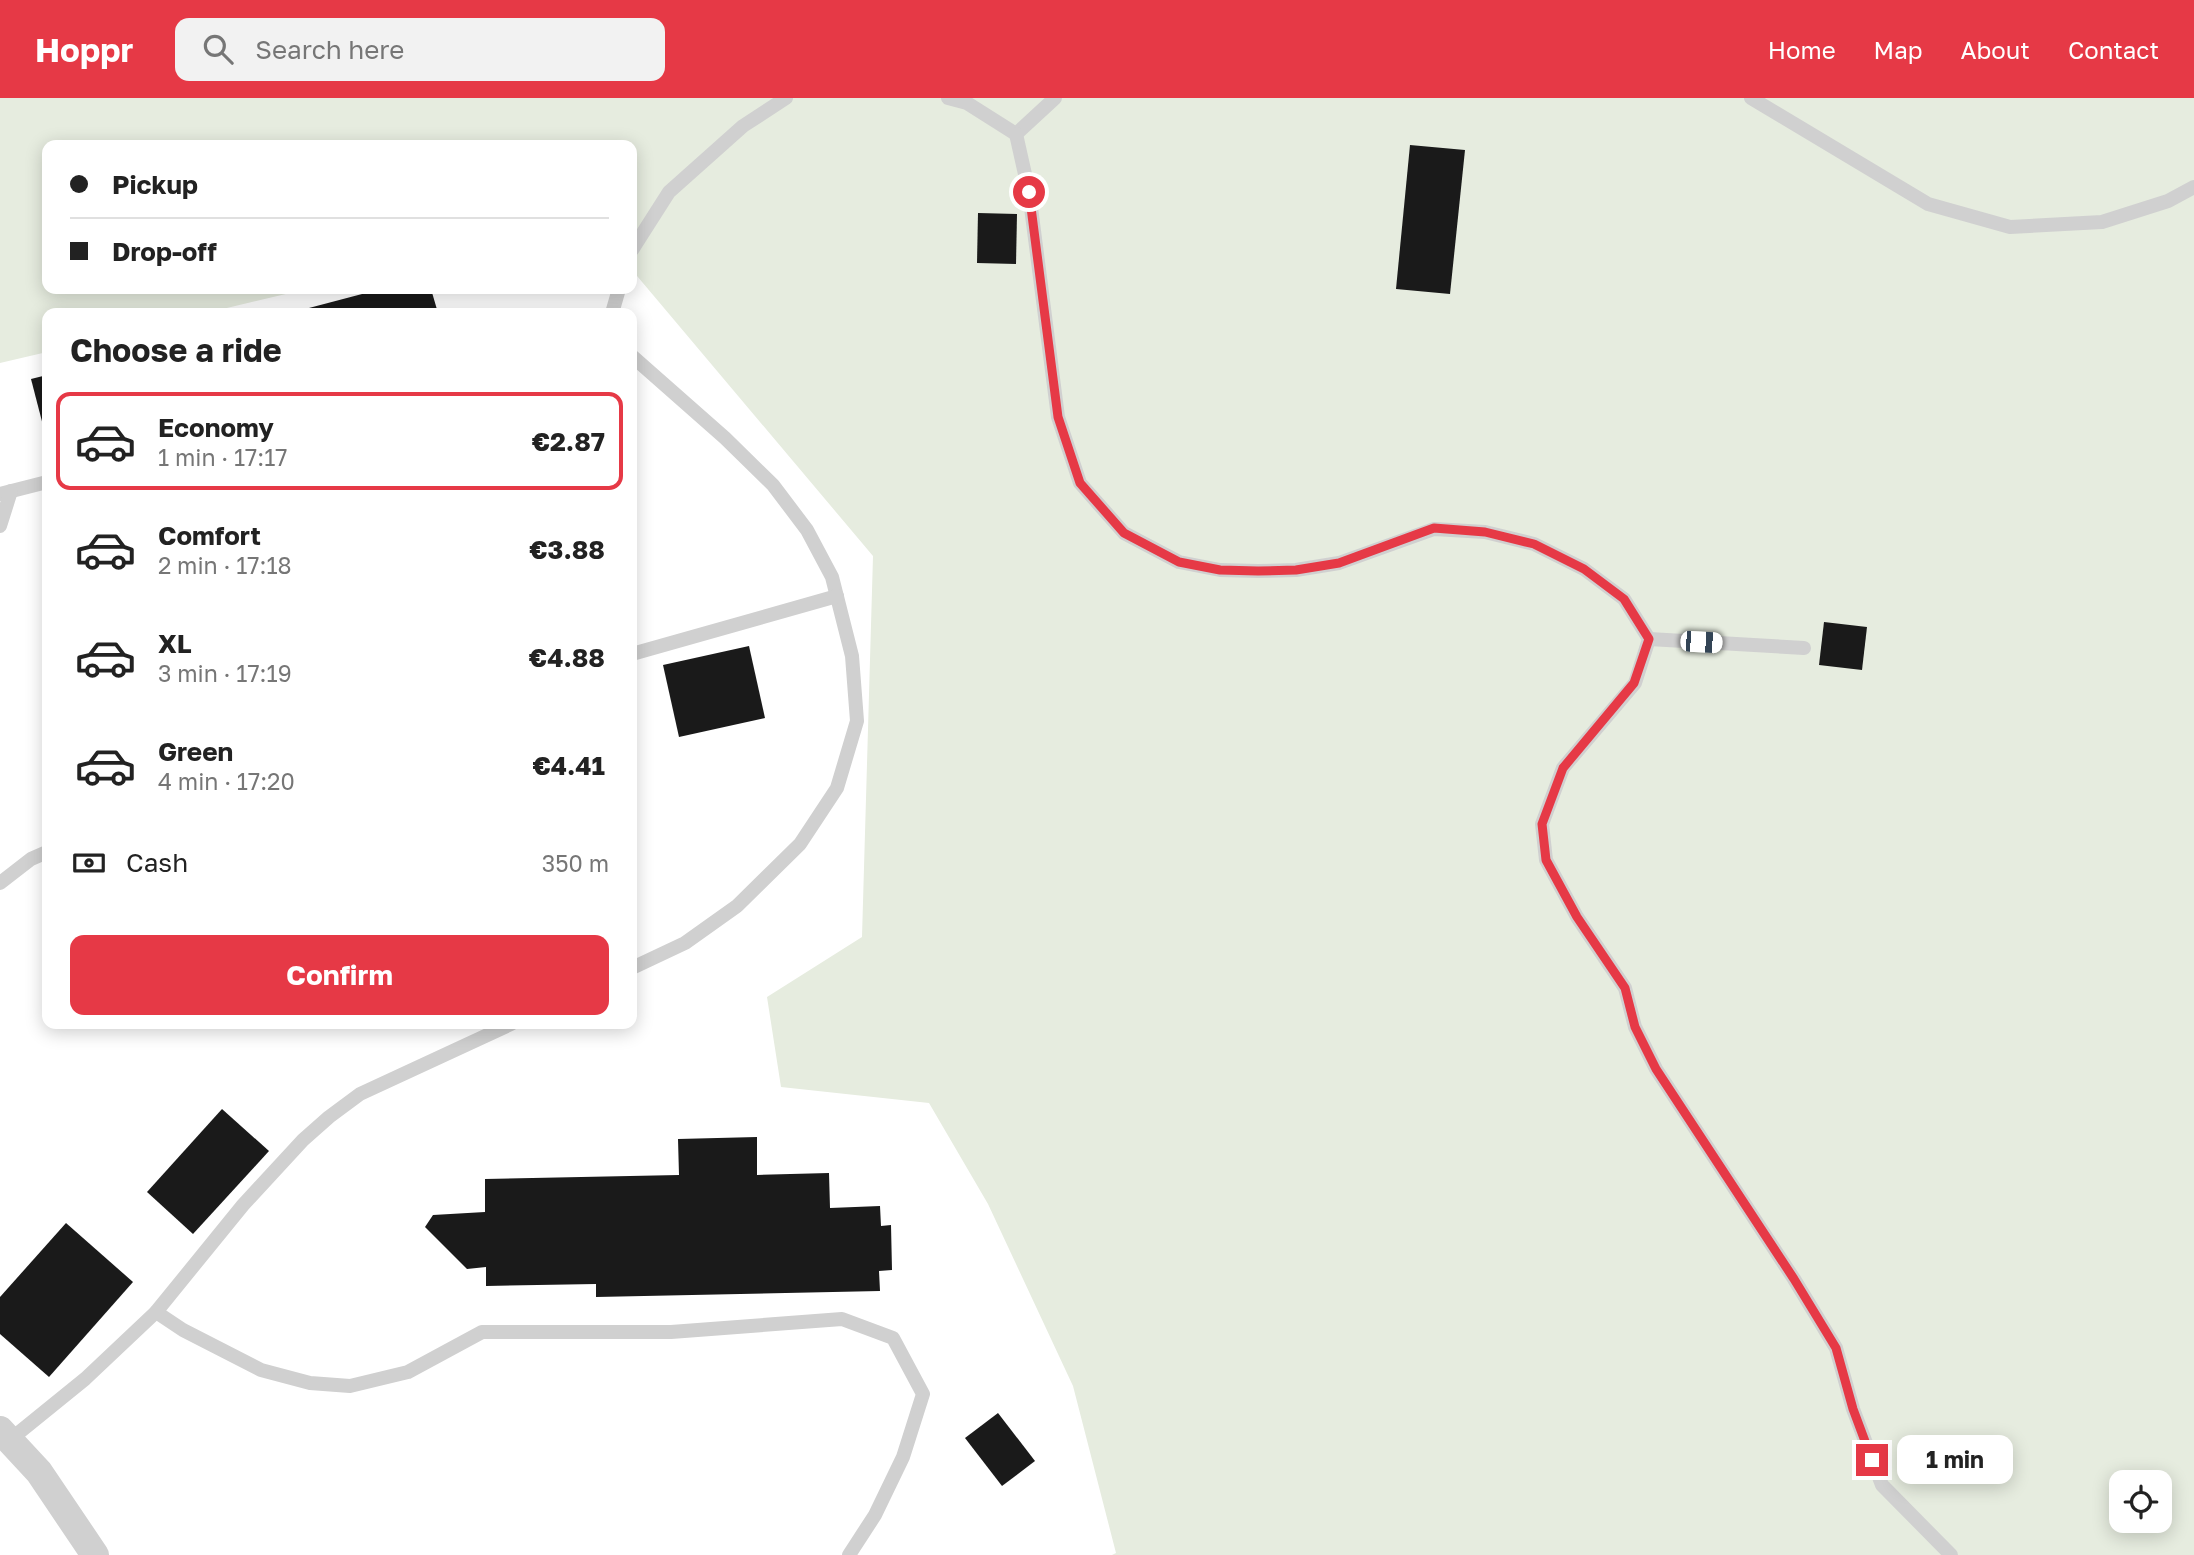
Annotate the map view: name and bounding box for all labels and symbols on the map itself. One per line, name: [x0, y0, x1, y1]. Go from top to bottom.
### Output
route start: [1013, 176, 1045, 208]
car: [1680, 630, 1723, 654]
callout: 1 min: [1896, 1436, 2012, 1484]
route end: [1856, 1444, 1888, 1476]

